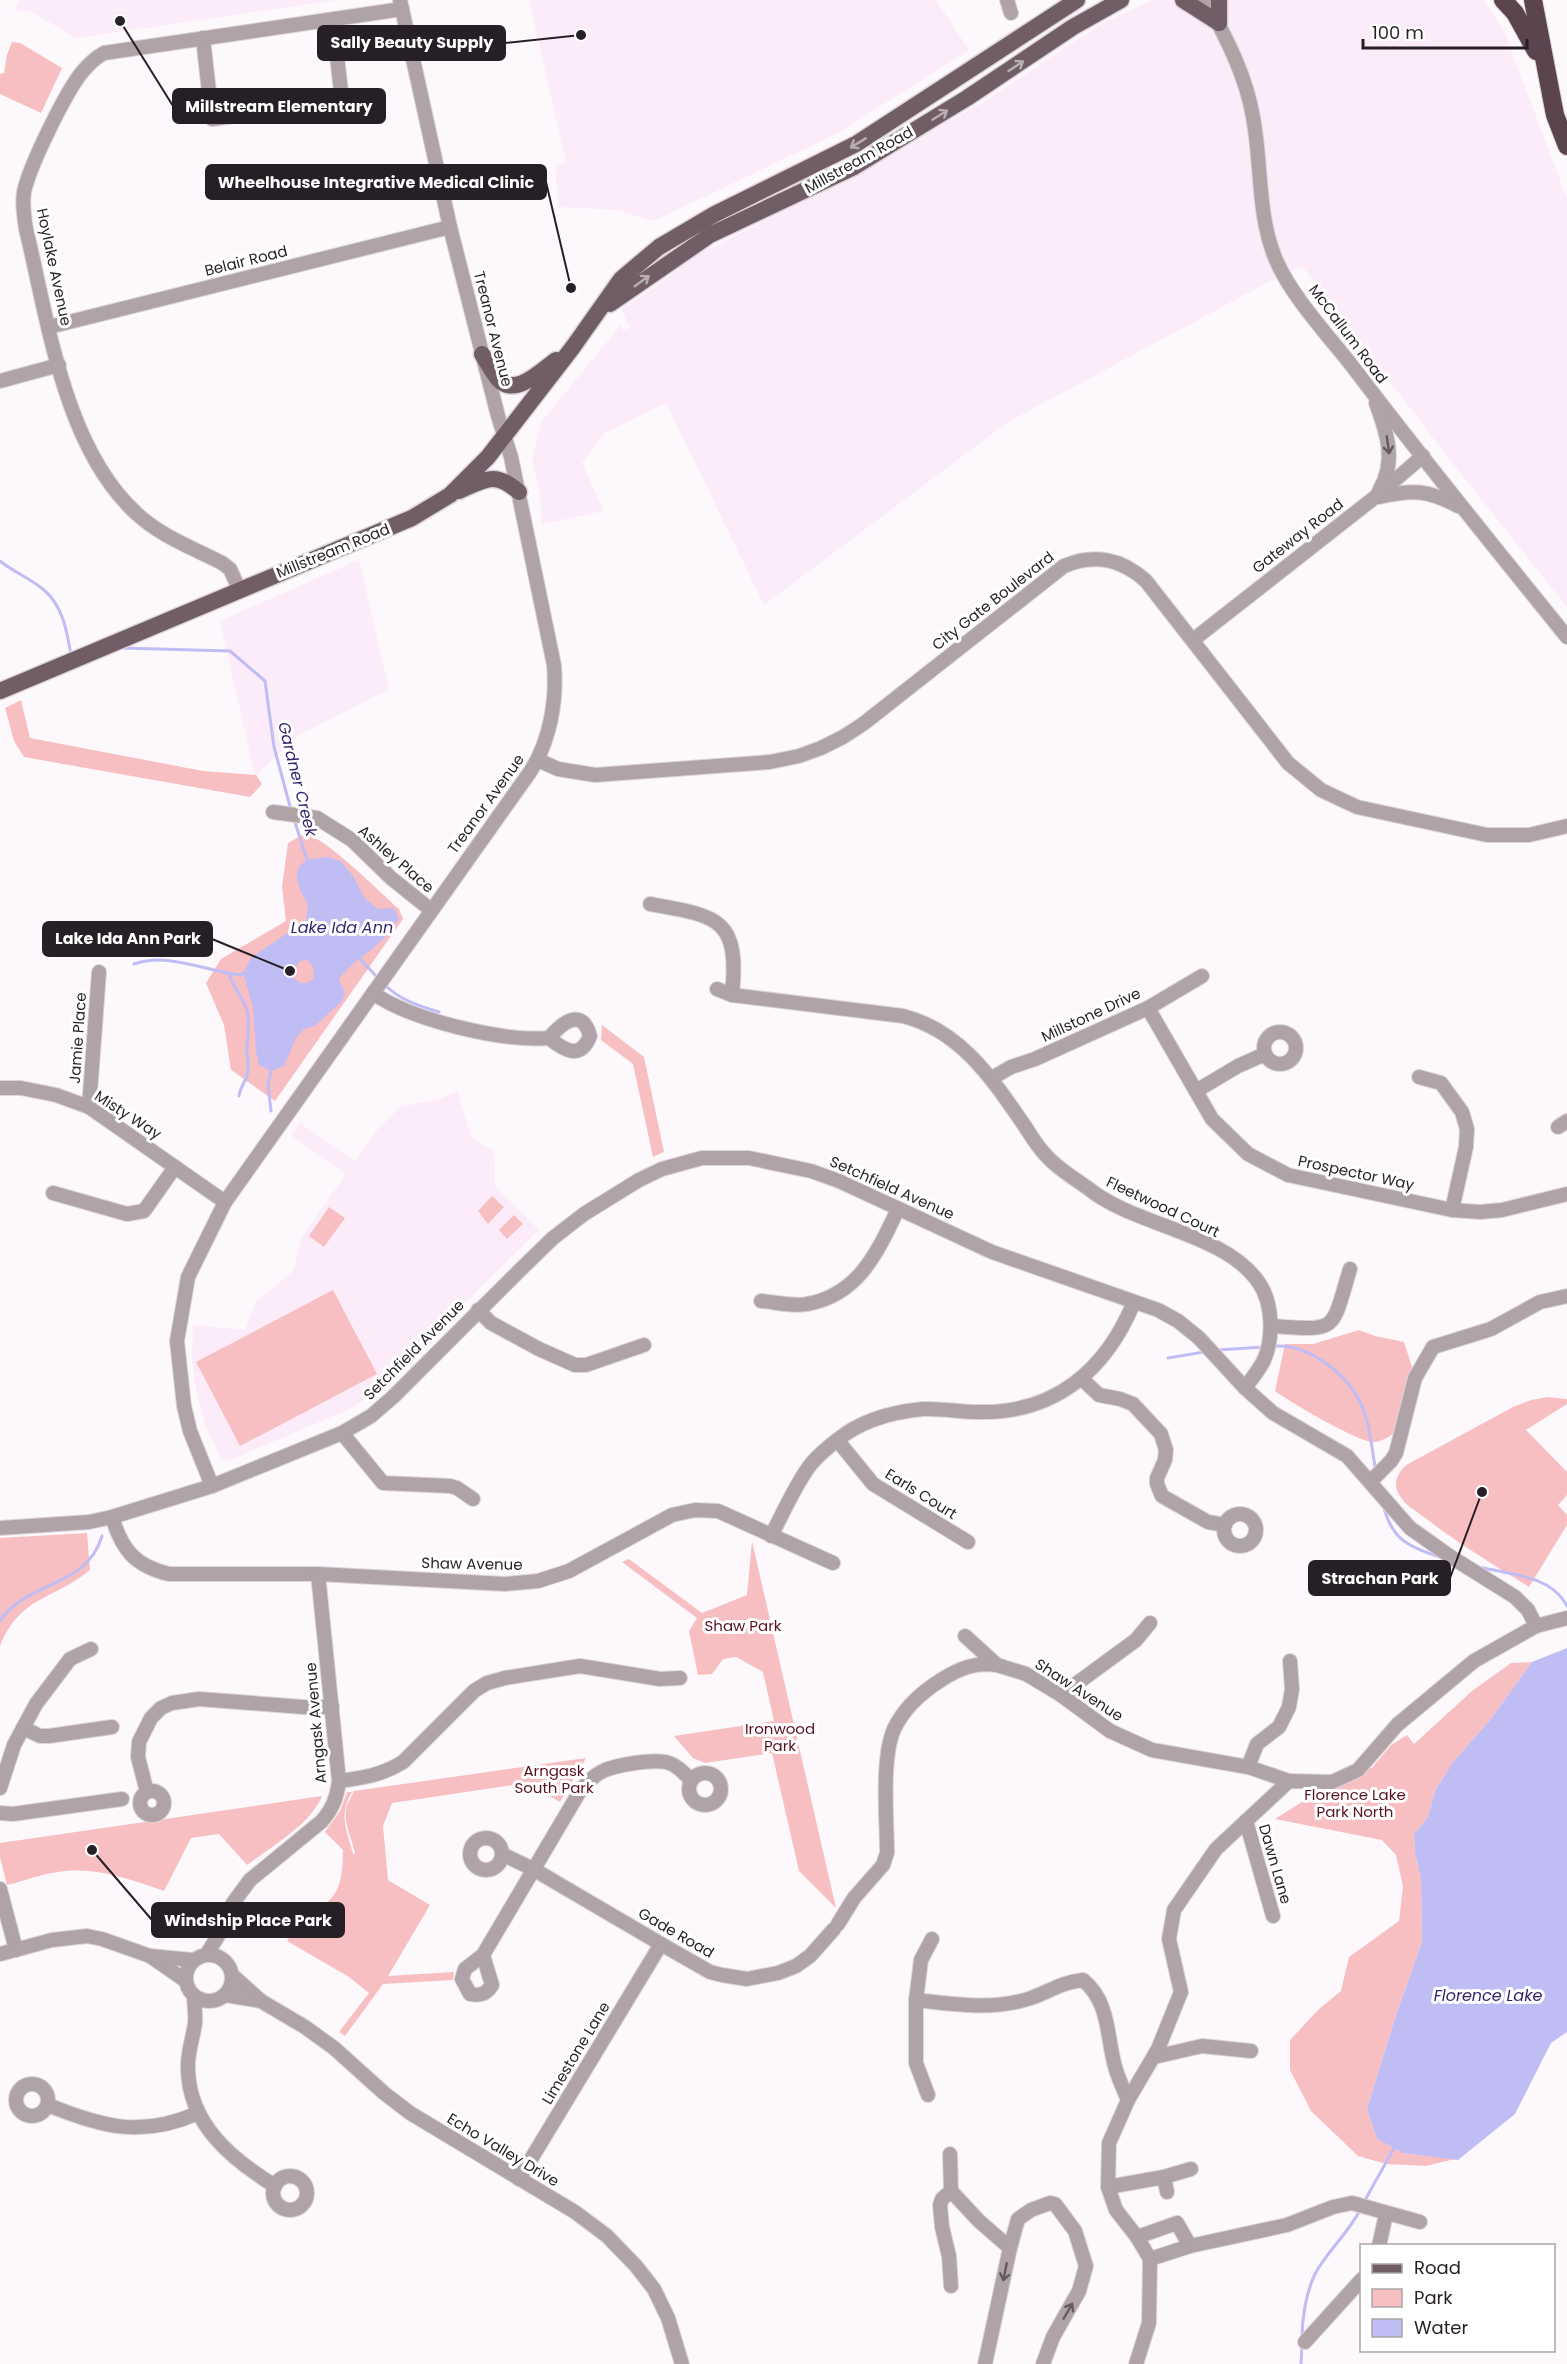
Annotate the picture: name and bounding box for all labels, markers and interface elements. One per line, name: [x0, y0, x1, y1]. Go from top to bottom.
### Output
scale bar: [1363, 12, 1526, 50]
text: 100 m: [1372, 20, 1424, 45]
callout: Sally Beauty Supply: [318, 26, 505, 60]
text: Sally Beauty Supply: [331, 31, 494, 54]
one-way arrow: [1007, 60, 1024, 72]
callout: Millstream Elementary: [173, 89, 385, 123]
text: Millstream Elementary: [185, 95, 374, 118]
one-way arrow: [931, 108, 948, 120]
street label: Millstream Road: [801, 121, 917, 198]
one-way arrow: [850, 137, 867, 149]
callout: Wheelhouse Integrative Medical Clinic: [206, 165, 546, 199]
text: Wheelhouse Integrative Medical Clinic: [218, 171, 535, 194]
street label: Hoylake Avenue: [32, 206, 77, 328]
street label: Belair Road: [202, 240, 289, 281]
street label: Treanor Avenue: [469, 269, 518, 389]
one-way arrow: [633, 274, 649, 287]
street label: McCallum Road: [1304, 280, 1393, 388]
one-way arrow: [1383, 435, 1394, 455]
street label: Gateway Road: [1248, 493, 1348, 578]
street label: Millstream Road: [273, 518, 393, 583]
street label: City Gate Boulevard: [927, 546, 1058, 655]
water label: Gardner Creek: [272, 719, 323, 840]
street label: Treanor Avenue: [442, 750, 529, 858]
street label: Ashley Place: [354, 820, 439, 897]
water label: Lake Ida Ann: [291, 916, 393, 939]
callout: Lake Ida Ann Park: [43, 922, 212, 956]
text: Lake Ida Ann Park: [55, 927, 201, 950]
street label: Millstone Drive: [1038, 982, 1144, 1047]
street label: Jamie Place: [64, 992, 91, 1084]
street label: Misty Way: [91, 1085, 166, 1144]
street label: Prospector Way: [1296, 1150, 1417, 1195]
street label: Setchfield Avenue: [827, 1151, 958, 1224]
street label: Fleetwood Court: [1103, 1171, 1223, 1242]
street label: Setchfield Avenue: [359, 1295, 469, 1405]
street label: Earls Court: [881, 1463, 961, 1524]
street label: Shaw Avenue: [421, 1552, 523, 1575]
callout: Strachan Park: [1309, 1561, 1450, 1595]
text: Strachan Park: [1321, 1567, 1439, 1590]
park label: Shaw Park: [705, 1615, 782, 1636]
street label: Shaw Avenue: [1031, 1653, 1127, 1726]
street label: Arngask Avenue: [300, 1662, 331, 1784]
park label: Ironwood Park: [745, 1718, 815, 1756]
park label: Arngask South Park: [514, 1760, 594, 1798]
park label: Florence Lake Park North: [1304, 1784, 1406, 1822]
street label: Dawn Lane: [1254, 1821, 1297, 1906]
street label: Gade Road: [635, 1902, 718, 1963]
callout: Windship Place Park: [152, 1903, 344, 1937]
text: Windship Place Park: [164, 1909, 332, 1932]
water label: Florence Lake: [1434, 1984, 1542, 2007]
street label: Limestone Lane: [537, 1998, 615, 2108]
street label: Echo Valley Drive: [443, 2108, 563, 2191]
legend: [1360, 2244, 1555, 2352]
text: Road: [1414, 2255, 1461, 2280]
one-way arrow: [999, 2262, 1010, 2282]
text: Park: [1414, 2285, 1453, 2310]
one-way arrow: [1062, 2303, 1074, 2320]
text: Water: [1414, 2315, 1468, 2340]

